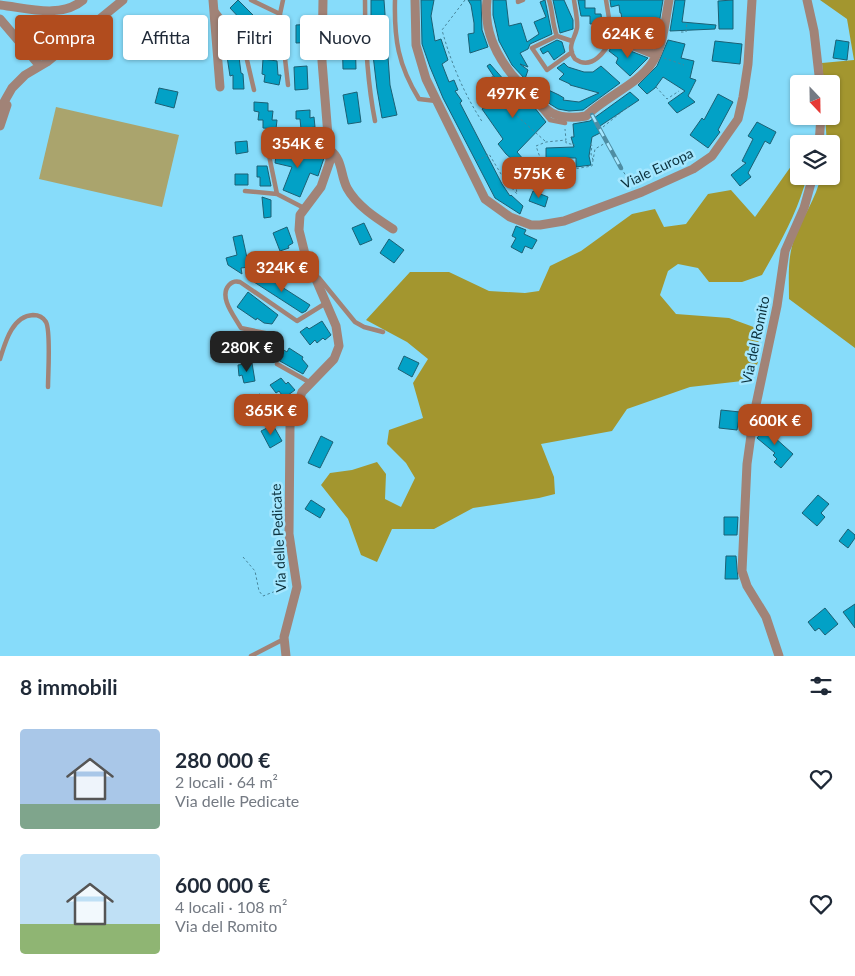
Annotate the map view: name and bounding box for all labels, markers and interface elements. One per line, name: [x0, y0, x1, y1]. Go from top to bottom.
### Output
chip: Compra: [15, 15, 113, 60]
chip: Affitta: [123, 15, 208, 60]
chip: Filtri: [218, 15, 290, 60]
chip: Nuovo: [300, 15, 389, 60]
pin: 624K €: [587, 17, 669, 59]
text: 624K €: [602, 23, 654, 42]
north arrow: [790, 75, 840, 125]
map controls: [790, 75, 840, 185]
pin: 497K €: [472, 76, 554, 119]
text: 497K €: [487, 83, 539, 102]
pin: 354K €: [257, 126, 339, 169]
text: 354K €: [272, 133, 324, 152]
button: layers: [790, 135, 840, 185]
street label: Viale Europa: [618, 144, 696, 192]
pin: 575K €: [498, 156, 580, 199]
text: 575K €: [513, 163, 565, 182]
pin: 324K €: [241, 250, 323, 293]
text: 324K €: [256, 257, 308, 276]
street label: Via del Romito: [737, 294, 773, 386]
pin: 280K €: [206, 330, 288, 373]
text: 280K €: [221, 337, 273, 356]
pin: 365K €: [230, 394, 312, 436]
text: 365K €: [245, 400, 297, 419]
pin: 600K €: [734, 404, 816, 446]
text: 600K €: [749, 410, 801, 429]
street label: Via delle Pedicate: [267, 483, 289, 593]
icon: filters: [807, 672, 835, 700]
text: 8 immobili: [20, 674, 118, 699]
text: 280 000 €: [175, 747, 270, 772]
icon: home: [60, 749, 120, 809]
icon: heart: [807, 765, 835, 793]
text: 2 locali · 64 m²: [175, 772, 278, 791]
text: Via delle Pedicate: [175, 791, 299, 810]
text: 600 000 €: [175, 872, 270, 897]
icon: home: [60, 874, 120, 934]
icon: heart: [807, 890, 835, 918]
text: 4 locali · 108 m²: [175, 897, 287, 916]
text: Via del Romito: [175, 916, 277, 935]

